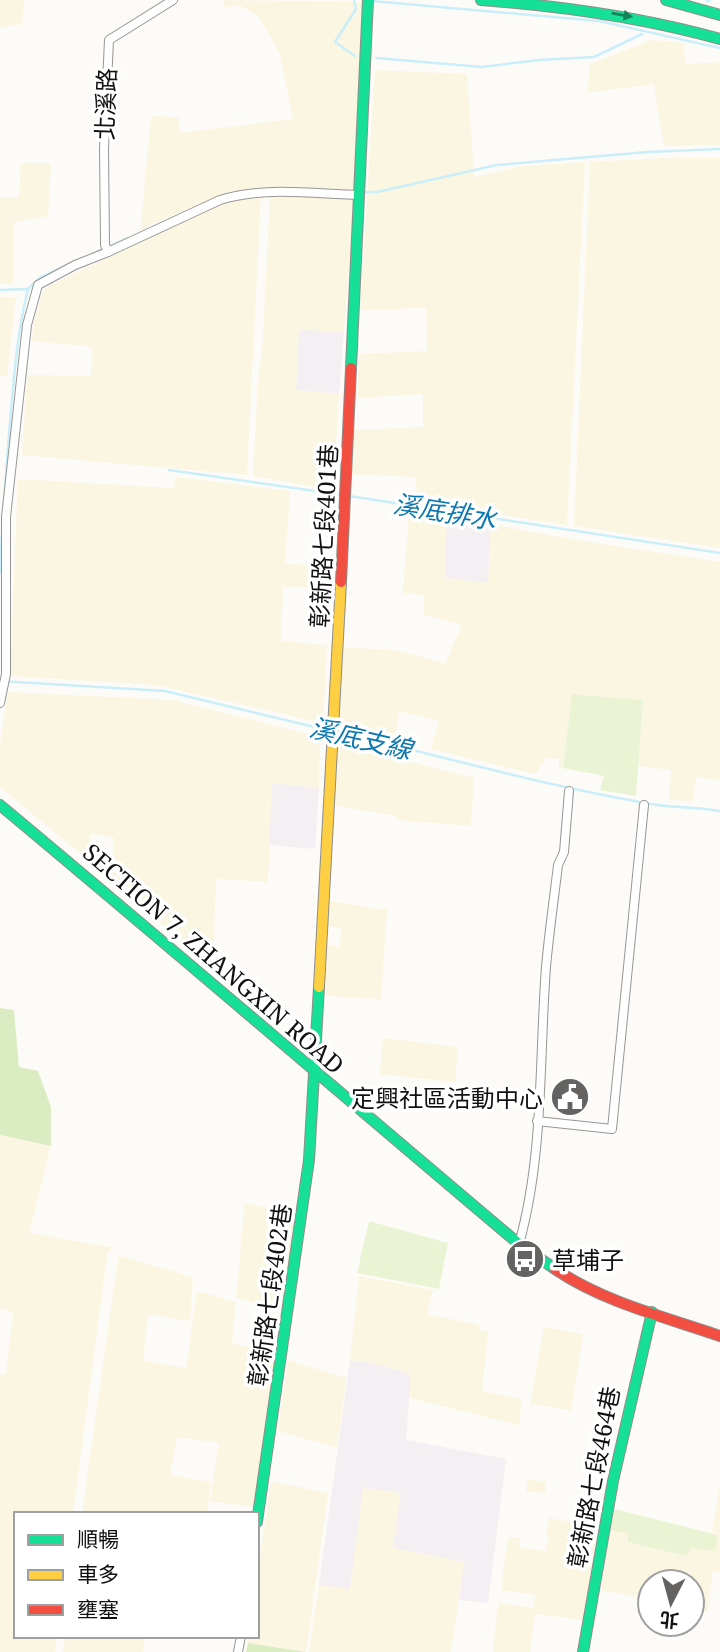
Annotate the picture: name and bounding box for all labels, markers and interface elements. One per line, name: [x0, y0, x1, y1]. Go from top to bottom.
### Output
one-way arrow: [611, 9, 633, 20]
street label: 北溪路: [87, 67, 123, 141]
street label: 彰新路七段401巷: [302, 443, 344, 629]
water label: 溪底排水: [391, 485, 500, 537]
water label: 溪底支線: [306, 709, 419, 768]
street label: SECTION 7, ZHANGXIN ROAD: [76, 835, 352, 1081]
public building icon: 定興社區活動中心: [549, 1076, 591, 1118]
place label: 定興社區活動中心: [351, 1081, 543, 1114]
street label: 彰新路七段402巷: [240, 1201, 298, 1389]
bus stop icon: 草埔子: [504, 1238, 546, 1280]
place label: 草埔子: [552, 1243, 624, 1276]
street label: 彰新路七段464巷: [559, 1383, 627, 1571]
legend: [14, 1512, 259, 1638]
text: 順暢: [77, 1525, 119, 1553]
text: 車多: [77, 1560, 119, 1588]
north arrow: [636, 1568, 706, 1638]
text: 壅塞: [77, 1595, 119, 1623]
text: 北: [658, 1606, 680, 1634]

